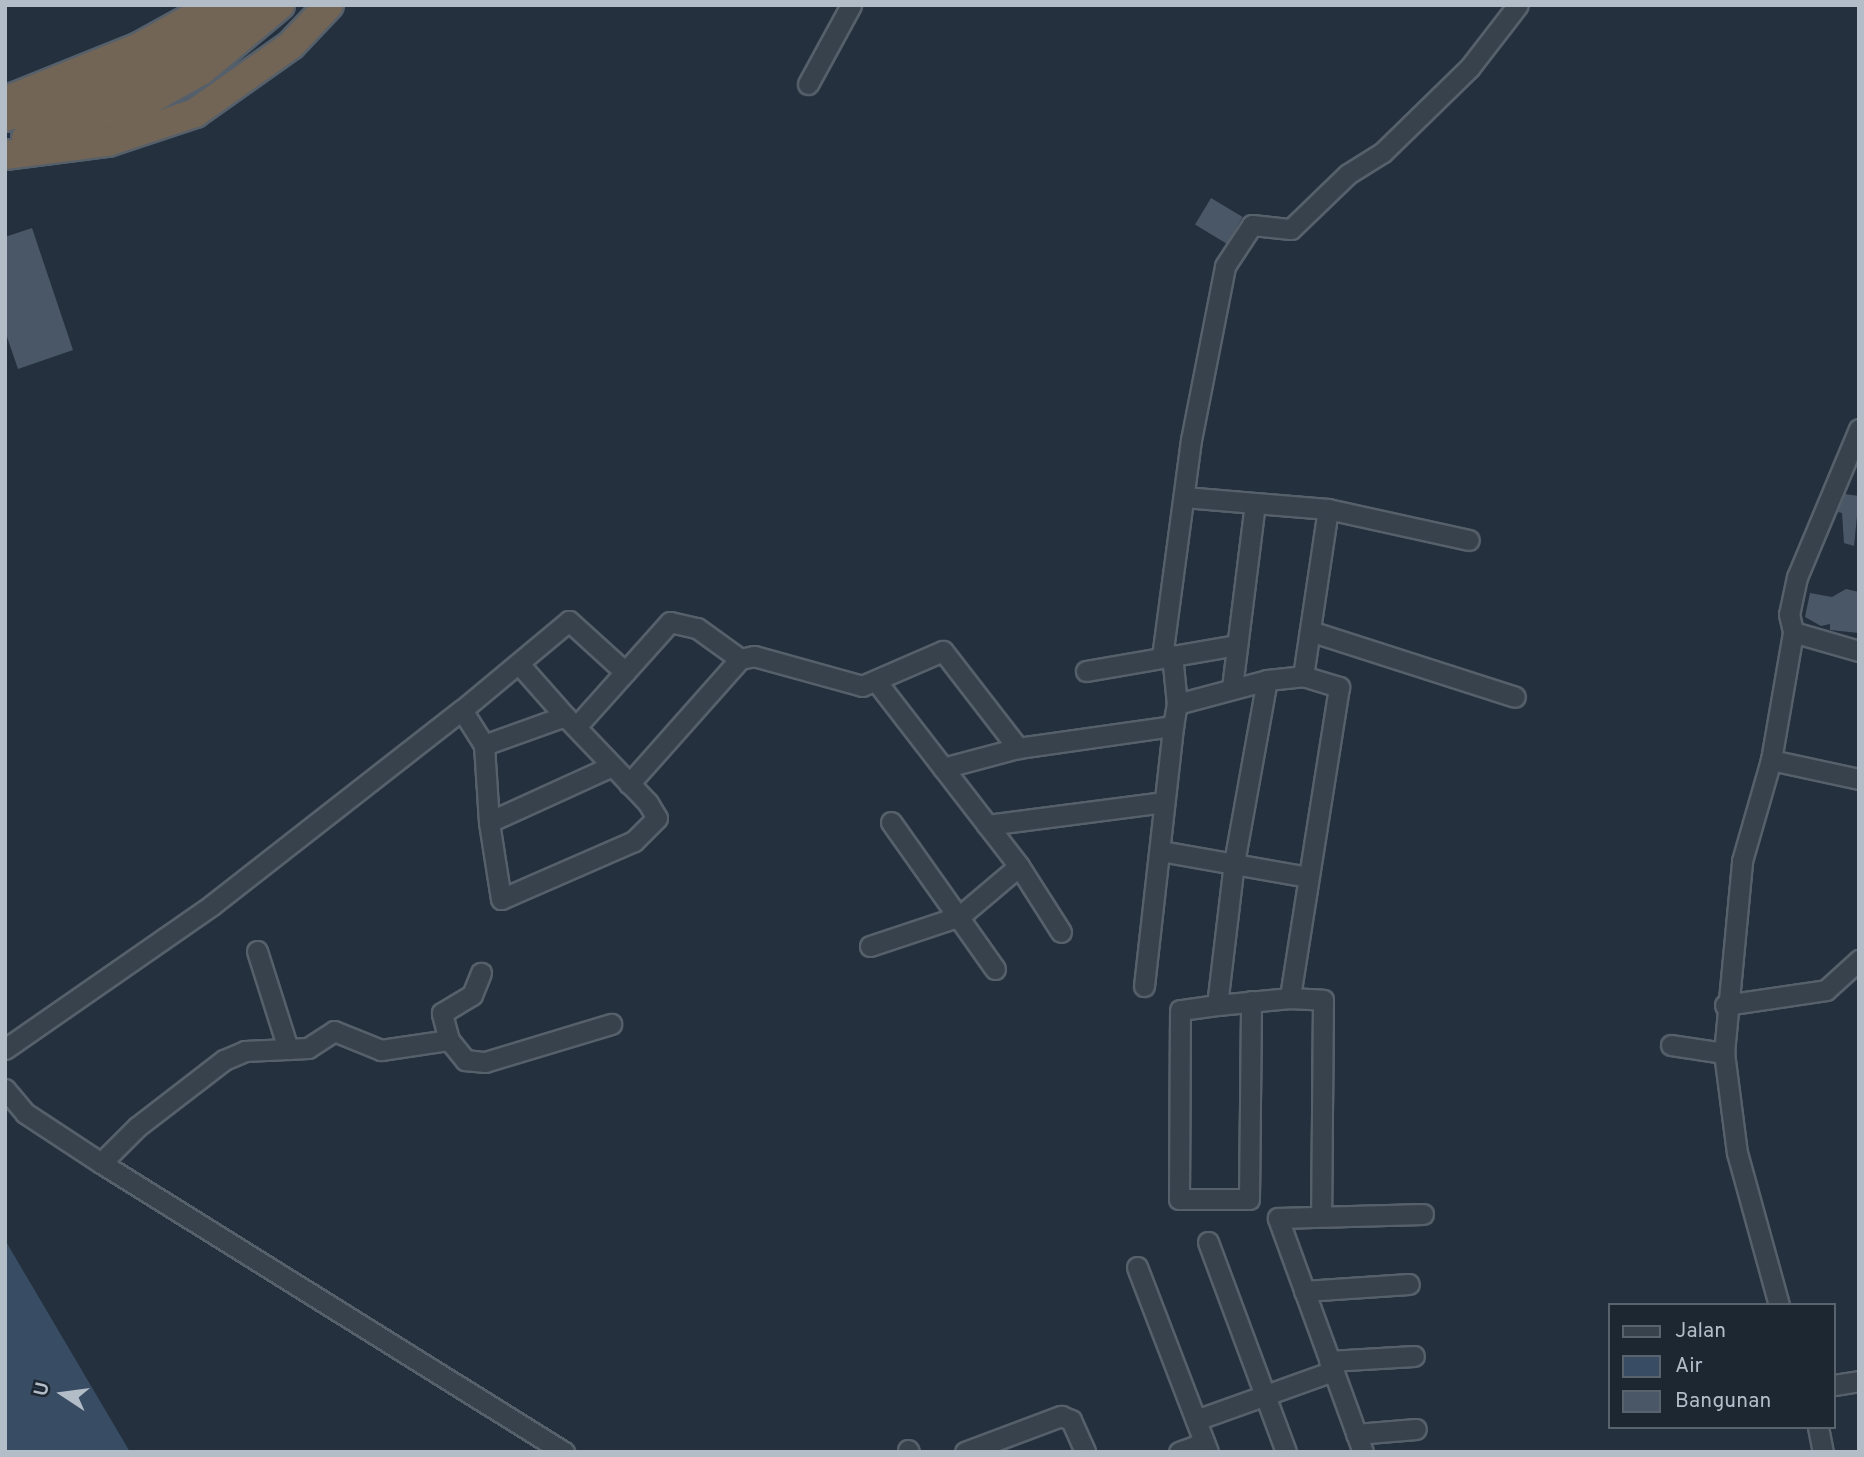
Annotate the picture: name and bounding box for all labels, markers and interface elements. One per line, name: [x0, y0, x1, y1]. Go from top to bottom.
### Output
legend: [1608, 1303, 1836, 1429]
text: Jalan: [1675, 1318, 1726, 1345]
text: Air: [1675, 1353, 1703, 1380]
north arrow: [28, 1359, 98, 1429]
text: U: [29, 1380, 56, 1399]
text: Bangunan: [1675, 1388, 1771, 1415]

